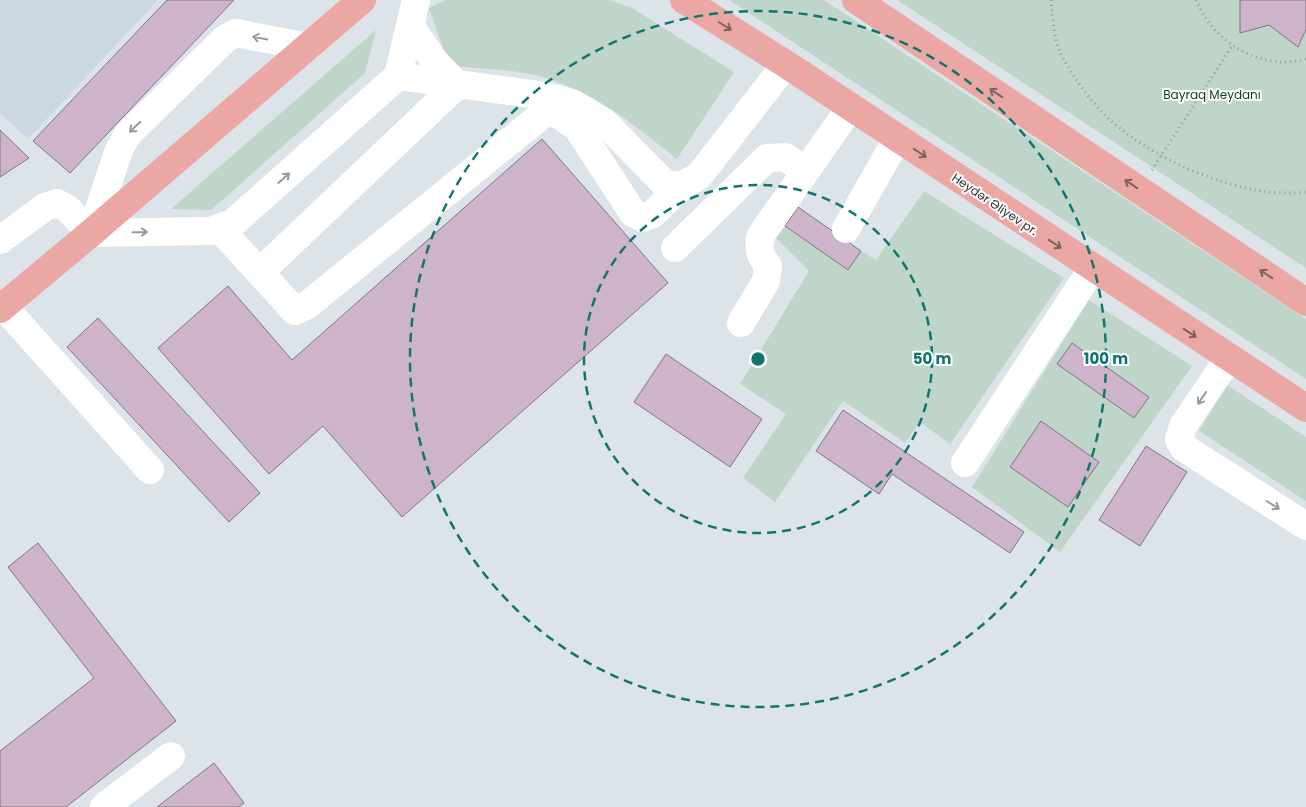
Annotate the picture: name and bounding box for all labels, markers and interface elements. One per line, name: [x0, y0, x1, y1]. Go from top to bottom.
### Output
one-way arrow: [718, 21, 732, 31]
one-way arrow: [252, 33, 268, 42]
park label: Bayraq Meydanı: [1163, 86, 1261, 103]
one-way arrow: [989, 88, 1003, 98]
one-way arrow: [129, 120, 141, 133]
one-way arrow: [912, 149, 926, 159]
street label: Heydər Əliyev pr.: [949, 169, 1041, 239]
one-way arrow: [277, 172, 290, 184]
one-way arrow: [1124, 179, 1138, 189]
one-way arrow: [132, 228, 148, 237]
one-way arrow: [1047, 239, 1061, 249]
one-way arrow: [1259, 269, 1273, 279]
one-way arrow: [1183, 328, 1197, 338]
text: 50 m: [913, 348, 951, 369]
text: 100 m: [1084, 348, 1128, 369]
centre of rings: [749, 350, 767, 368]
one-way arrow: [1197, 391, 1207, 405]
one-way arrow: [1265, 500, 1279, 510]

